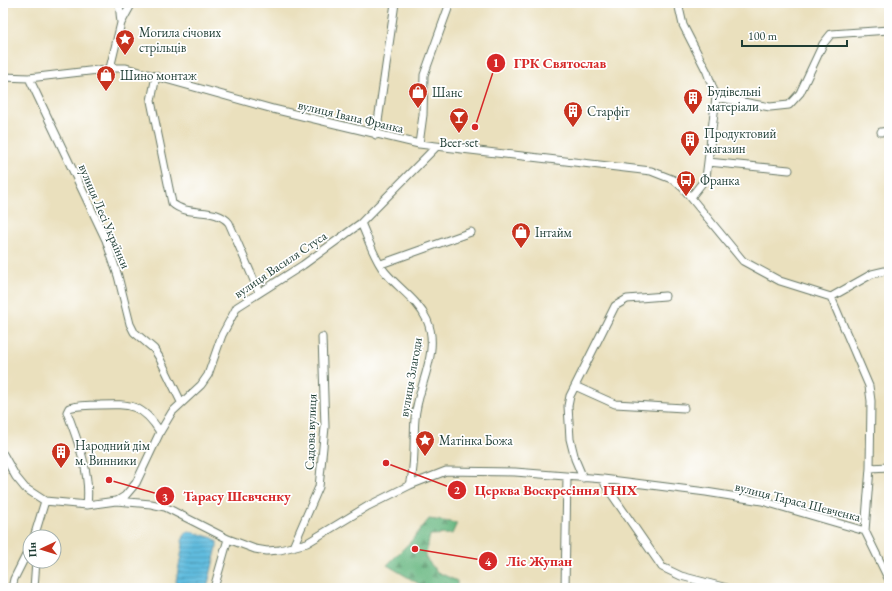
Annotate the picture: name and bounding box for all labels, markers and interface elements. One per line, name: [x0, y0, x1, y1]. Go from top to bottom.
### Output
scale bar: [742, 22, 847, 48]
place label: Могила січових стрільців: [139, 24, 222, 56]
place icon: Могила січових стрільців: [114, 28, 136, 56]
text: 100 m: [748, 28, 778, 44]
callout: ГРК Святослав: [486, 50, 614, 76]
text: ГРК Святослав: [514, 54, 606, 72]
text: 1: [493, 55, 499, 71]
shop icon: Шино монтаж: [95, 64, 117, 92]
place label: Шино монтаж: [120, 67, 197, 84]
shop icon: Шанс: [407, 81, 429, 109]
place label: Будівельні матеріали: [707, 83, 761, 115]
place label: Шанс: [432, 84, 463, 101]
building icon: Будівельні матеріали: [682, 87, 704, 115]
street label: вулиця Івана Франка: [296, 96, 406, 137]
building icon: Старфіт: [562, 100, 584, 128]
place label: Старфіт: [587, 103, 630, 120]
bar icon: Beer-set: [448, 106, 470, 134]
place label: Продуктовий магазин: [704, 125, 777, 157]
building icon: Продуктовий магазин: [679, 129, 701, 157]
place label: Beer-set: [440, 134, 478, 151]
street label: вулиця Лесі Українки: [75, 161, 134, 271]
bus stop icon: Франка: [675, 169, 697, 197]
place label: Франка: [700, 172, 740, 189]
shop icon: Інтайм: [510, 221, 532, 249]
place label: Інтайм: [535, 224, 572, 241]
street label: вулиця Василя Стуса: [231, 227, 331, 302]
street label: вулиця Злагоди: [395, 336, 426, 418]
street label: Садова вулиця: [301, 393, 320, 470]
place icon: Матінка Божа: [414, 429, 436, 457]
place label: Матінка Божа: [439, 432, 513, 449]
place label: Народний дім м. Винники: [75, 437, 150, 469]
building icon: Народний дім м. Винники: [50, 441, 72, 469]
callout: Церква Воскресіння ГНІХ: [447, 477, 645, 503]
street label: вулиця Тараса Шевченка: [733, 478, 863, 526]
text: Церква Воскресіння ГНІХ: [475, 481, 638, 499]
text: 2: [454, 482, 461, 498]
callout: Тарасу Шевченку: [155, 483, 298, 509]
text: Тарасу Шевченку: [183, 487, 291, 505]
text: 3: [162, 489, 168, 505]
north arrow: [22, 529, 62, 569]
text: Пн: [24, 541, 40, 558]
callout: Ліс Жупан: [478, 548, 580, 574]
text: Ліс Жупан: [506, 552, 572, 570]
text: 4: [485, 554, 492, 570]

